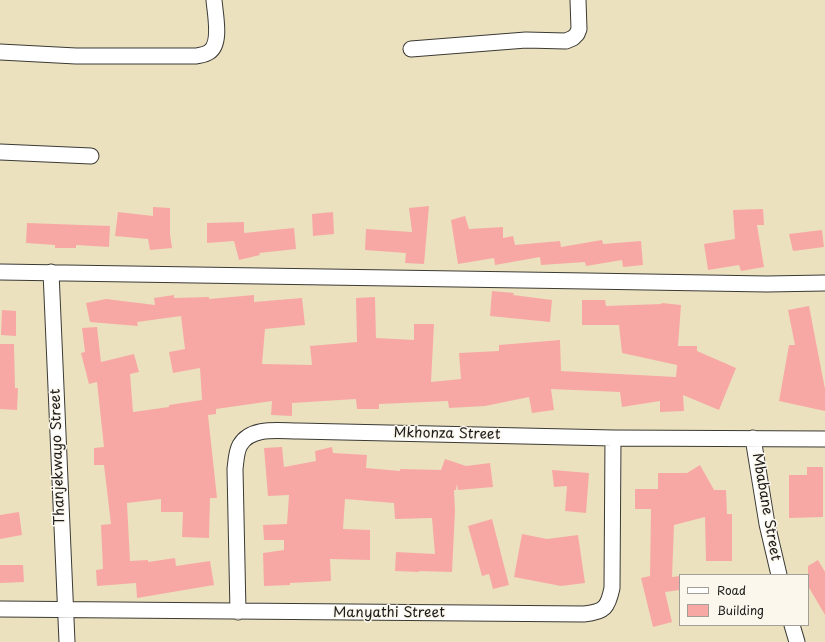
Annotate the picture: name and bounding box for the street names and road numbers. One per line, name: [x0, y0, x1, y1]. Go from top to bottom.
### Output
street label: Thanjekwayo Street: [47, 388, 69, 526]
street label: Mkhonza Street: [393, 425, 501, 443]
street label: Mbabane Street: [748, 452, 784, 562]
street label: Manyathi Street: [333, 605, 445, 621]

